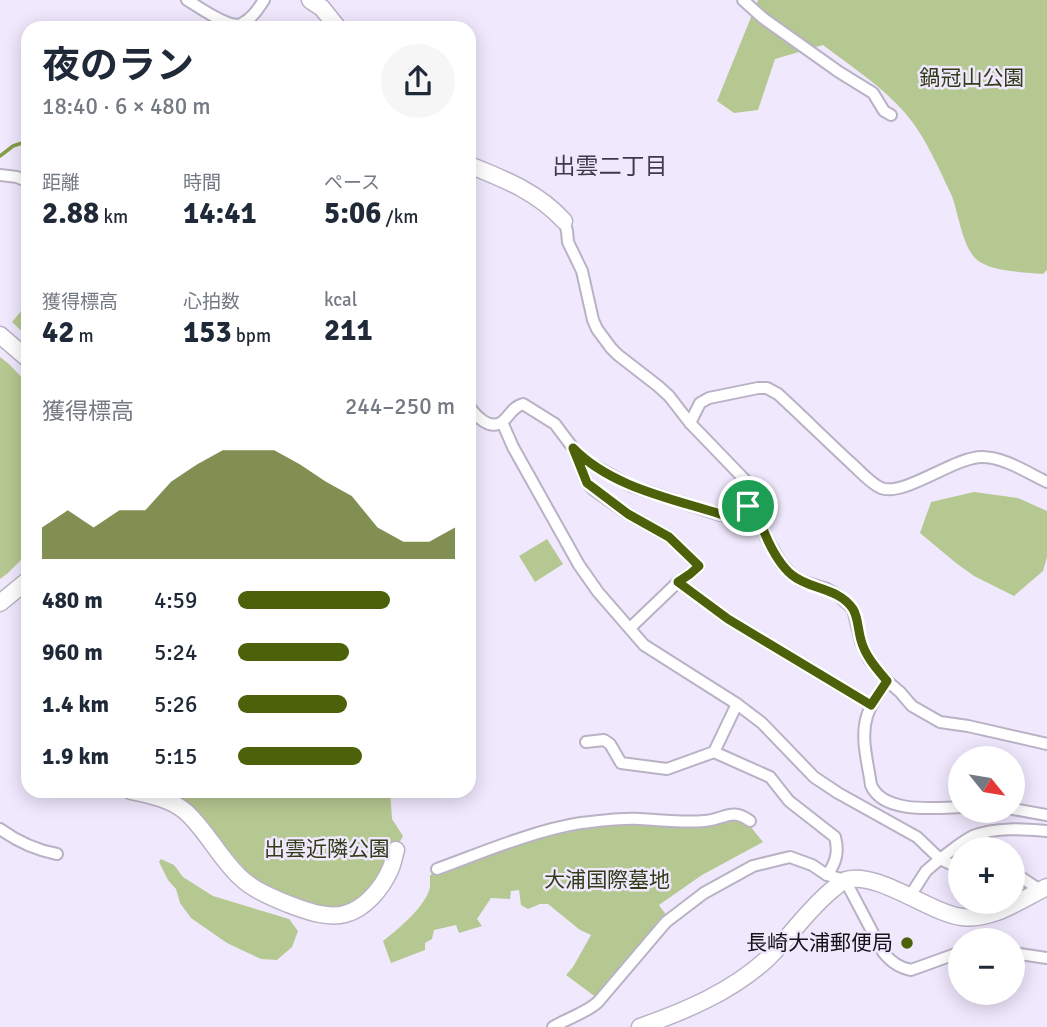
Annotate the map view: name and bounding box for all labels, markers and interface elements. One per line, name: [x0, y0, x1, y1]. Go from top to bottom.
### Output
text: 夜のラン: [42, 42, 194, 89]
button: share: [381, 44, 455, 118]
park label: 鍋冠山公園: [920, 65, 1025, 91]
text: 18:40 · 6 × 480 m: [42, 92, 211, 121]
district label: 出雲二丁目: [553, 152, 668, 181]
text: 距離: [42, 171, 80, 195]
text: 時間: [183, 171, 221, 195]
text: ペース: [324, 171, 380, 195]
text: 2.88: [42, 195, 99, 232]
text: 14:41: [183, 195, 257, 232]
text: 5:06: [324, 195, 381, 232]
text: km: [99, 205, 128, 229]
text: /km: [381, 205, 418, 229]
text: kcal: [324, 288, 357, 312]
text: 獲得標高: [42, 290, 118, 314]
text: 心拍数: [183, 290, 240, 314]
text: 211: [324, 312, 373, 349]
text: 42: [42, 314, 74, 351]
text: 153: [183, 314, 232, 351]
text: m: [74, 324, 94, 348]
text: bpm: [232, 324, 271, 348]
text: 244–250 m: [345, 392, 455, 421]
text: 獲得標高: [42, 397, 134, 426]
pin: [718, 476, 778, 536]
icon: arrive: [729, 487, 767, 525]
text: 480 m: [42, 586, 103, 615]
text: 4:59: [154, 586, 197, 615]
text: 960 m: [42, 638, 103, 667]
text: 5:24: [154, 638, 197, 667]
text: 1.4 km: [42, 690, 109, 719]
text: 5:26: [154, 690, 197, 719]
text: 1.9 km: [42, 742, 109, 771]
text: 5:15: [154, 742, 197, 771]
north arrow: [948, 746, 1026, 822]
map controls: [948, 746, 1025, 1005]
park label: 出雲近隣公園: [264, 836, 390, 862]
button: +: [948, 837, 1025, 914]
park label: 大浦国際墓地: [544, 867, 670, 893]
button: −: [948, 928, 1025, 1005]
place label: 長崎大浦郵便局: [746, 930, 893, 956]
marker: 長崎大浦郵便局: [899, 935, 915, 951]

